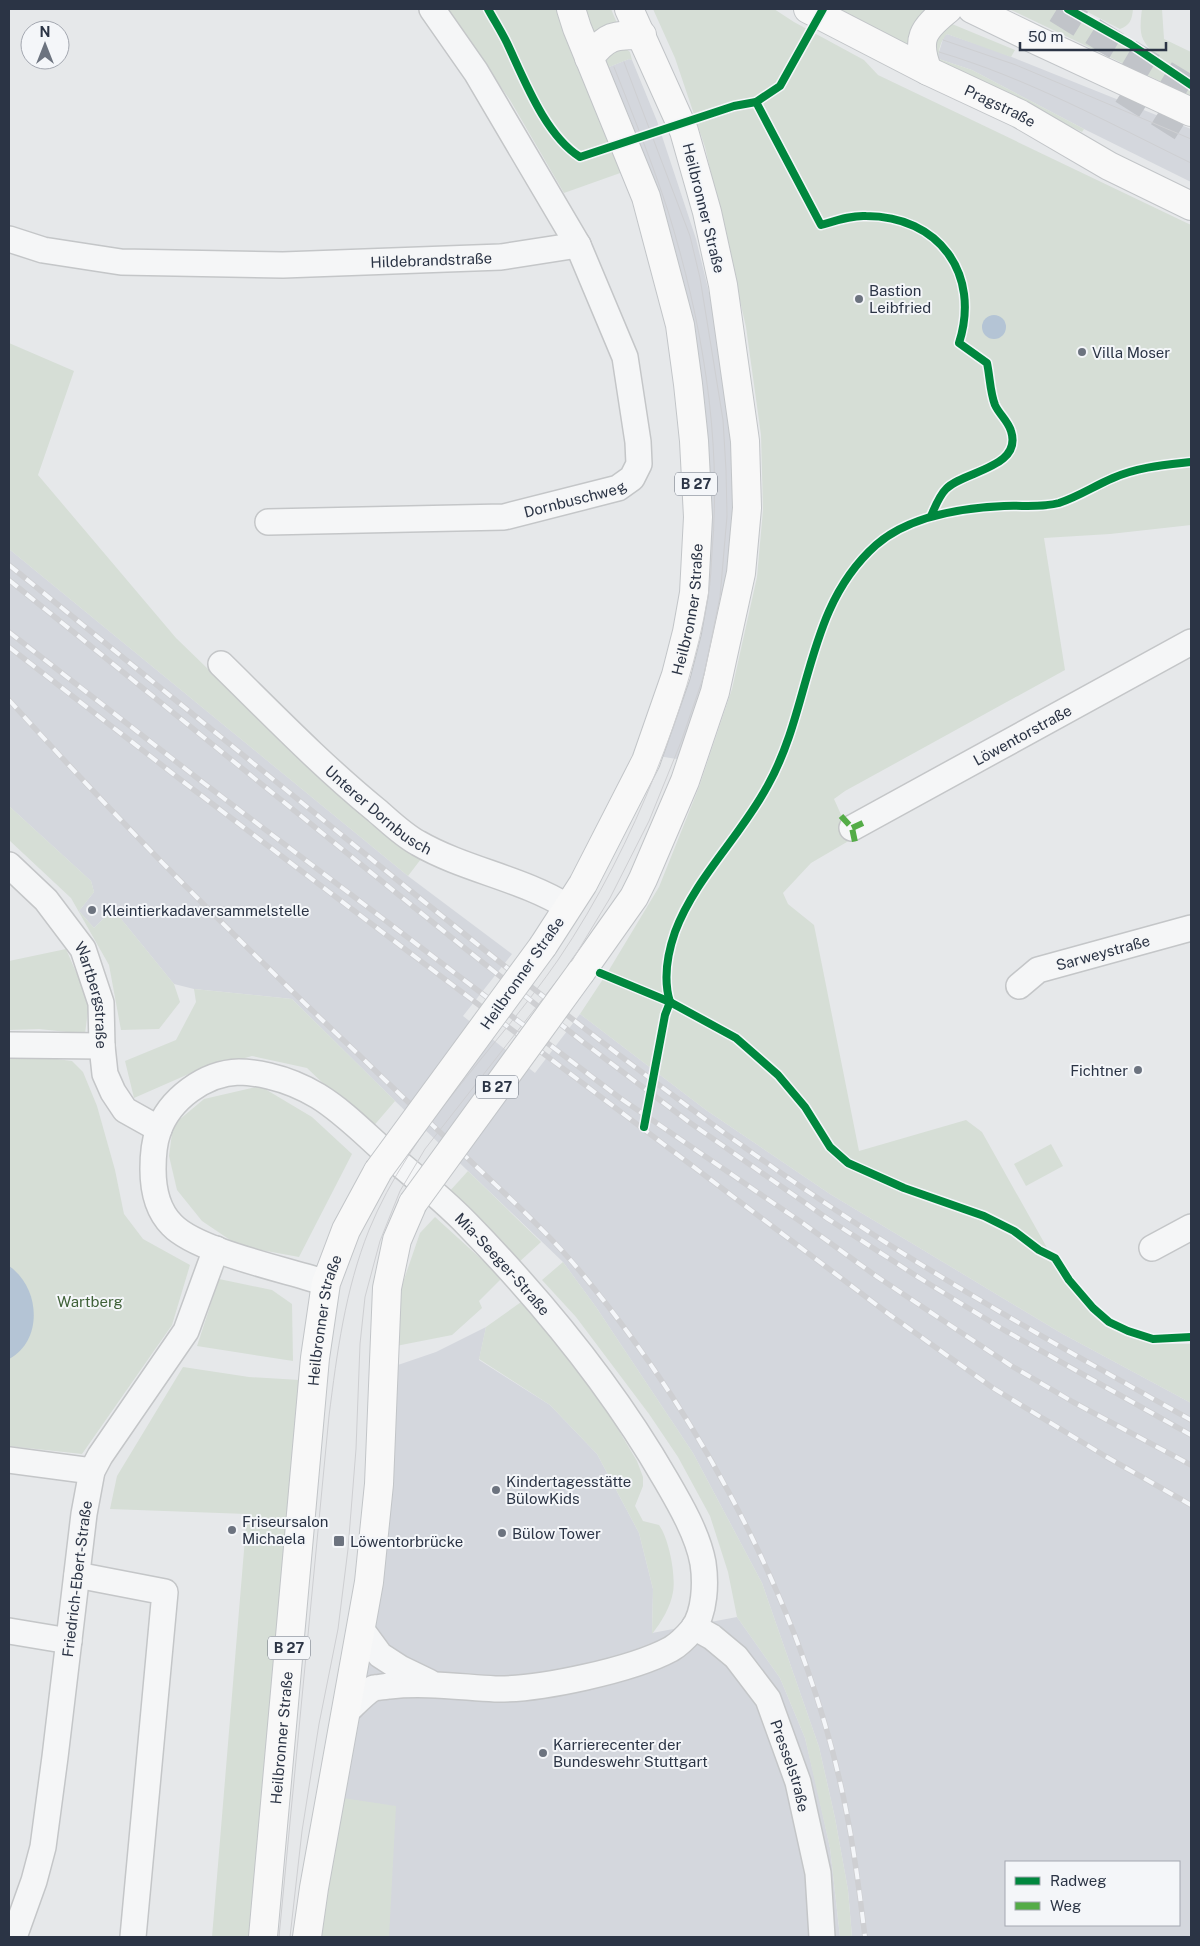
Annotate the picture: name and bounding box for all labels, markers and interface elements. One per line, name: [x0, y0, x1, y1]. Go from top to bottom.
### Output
north arrow: [20, 20, 70, 70]
scale bar: [1020, 20, 1166, 52]
text: N: [40, 24, 50, 40]
text: 50 m: [1028, 28, 1063, 45]
street label: Pragstraße: [962, 81, 1039, 130]
street label: Heilbronner Straße: [680, 141, 728, 275]
street label: Hildebrandstraße: [370, 249, 492, 270]
place label: Bastion Leibfried: [869, 282, 931, 316]
marker: Bastion Leibfried: [853, 293, 865, 305]
place label: Villa Moser: [1092, 344, 1170, 361]
marker: Villa Moser: [1076, 346, 1088, 358]
road number: B 27: [675, 472, 717, 496]
street label: Dornbuschweg: [522, 477, 629, 520]
street label: Heilbronner Straße: [668, 543, 705, 677]
street label: Löwentorstraße: [970, 701, 1074, 768]
street label: Unterer Dornbusch: [322, 762, 435, 857]
place label: Kleintierkadaversammelstelle: [102, 902, 309, 919]
marker: Kleintierkadaversammelstelle: [86, 904, 98, 916]
street label: Heilbronner Straße: [477, 913, 567, 1033]
street label: Sarweystraße: [1054, 931, 1152, 973]
street label: Wartbergstraße: [72, 938, 111, 1049]
place label: Fichtner: [1070, 1062, 1128, 1079]
marker: Fichtner: [1132, 1064, 1144, 1076]
road number: B 27: [476, 1076, 518, 1098]
street label: Mia-Seeger-Straße: [452, 1209, 554, 1318]
street label: Heilbronner Straße: [304, 1252, 344, 1387]
park label: Wartberg: [57, 1293, 123, 1310]
place label: Kindertagesstätte BülowKids: [506, 1473, 631, 1507]
marker: Kindertagesstätte BülowKids: [490, 1484, 502, 1496]
street label: Friedrich-Ebert-Straße: [58, 1499, 95, 1658]
place label: Friseursalon Michaela: [242, 1513, 328, 1547]
marker: Friseursalon Michaela: [226, 1524, 238, 1536]
place label: Bülow Tower: [512, 1525, 601, 1542]
marker: Bülow Tower: [496, 1527, 508, 1539]
place label: Löwentorbrücke: [350, 1533, 463, 1550]
marker: Löwentorbrücke: [332, 1534, 346, 1548]
road number: B 27: [268, 1636, 310, 1660]
street label: Heilbronner Straße: [266, 1671, 295, 1805]
street label: Presselstraße: [768, 1717, 813, 1813]
place label: Karrierecenter der Bundeswehr Stuttgart: [553, 1736, 708, 1770]
marker: Karrierecenter der Bundeswehr Stuttgart: [537, 1747, 549, 1759]
legend: [1005, 1861, 1180, 1926]
text: Radweg: [1050, 1872, 1107, 1889]
text: Weg: [1050, 1897, 1081, 1914]

